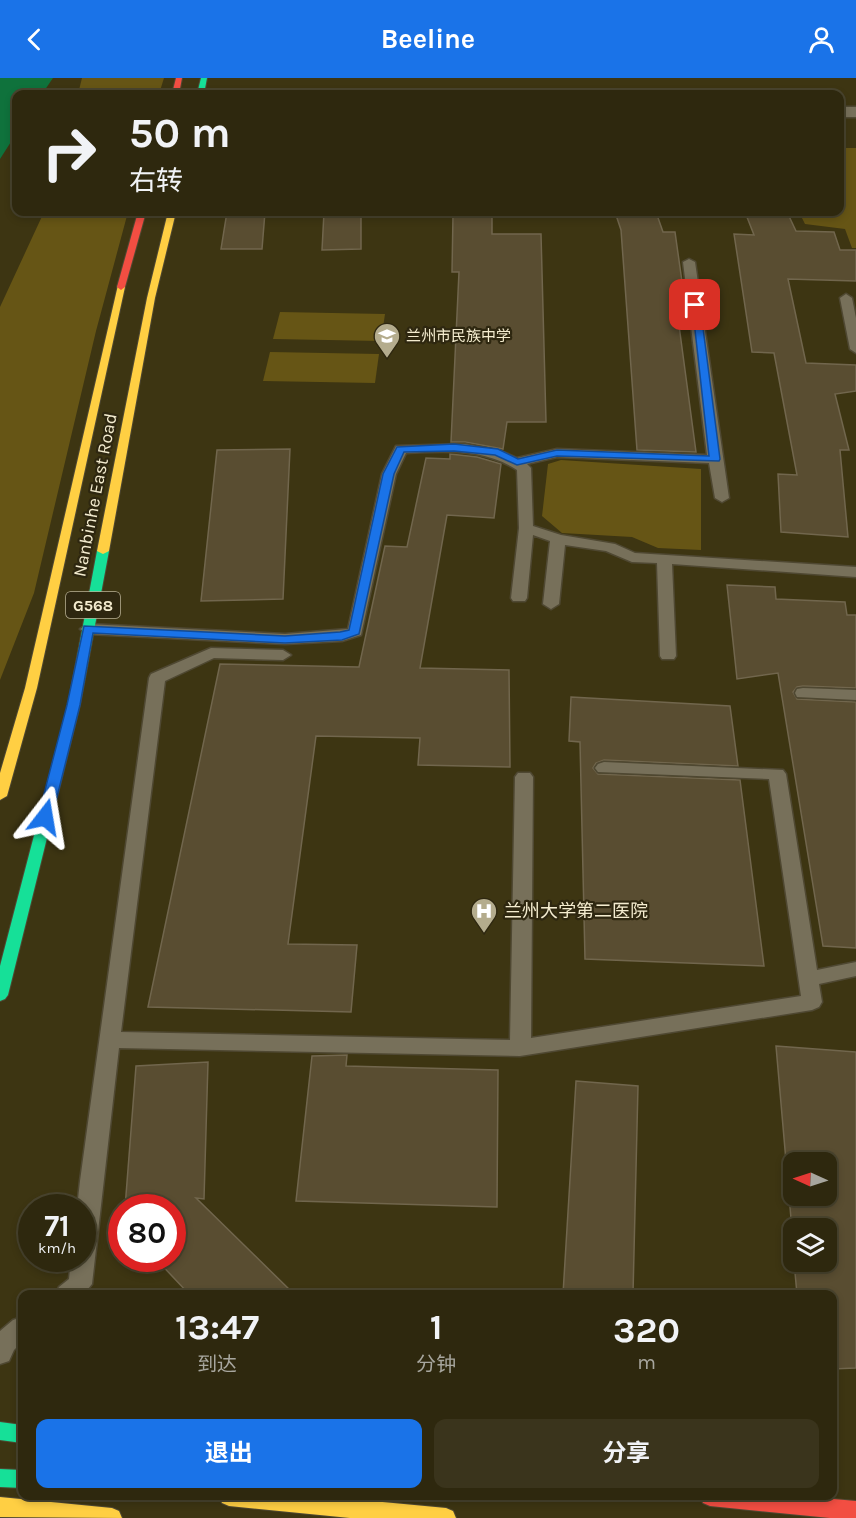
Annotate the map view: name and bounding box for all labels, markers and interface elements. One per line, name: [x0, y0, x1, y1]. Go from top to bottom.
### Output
icon: back: [18, 23, 51, 56]
text: Beeline: [381, 23, 475, 55]
icon: person: [805, 23, 838, 56]
text: 50 m: [129, 108, 231, 158]
icon: right: [30, 114, 108, 192]
text: 右转: [129, 165, 183, 197]
pin: [669, 279, 720, 330]
icon: arrive: [678, 288, 711, 321]
school or university icon: 兰州市民族中学: [372, 321, 402, 359]
place label: 兰州市民族中学: [406, 327, 511, 345]
street label: Nanbinhe East Road: [68, 411, 122, 579]
road number: G568: [66, 592, 120, 618]
position arrow: [13, 785, 77, 849]
hospital icon: 兰州大学第二医院: [469, 896, 499, 934]
place label: 兰州大学第二医院: [504, 900, 648, 922]
north arrow: [783, 1152, 837, 1206]
map controls: [783, 1152, 837, 1272]
speed limit sign: 80: [108, 1194, 186, 1272]
text: 71: [44, 1208, 70, 1244]
button: layers: [783, 1218, 837, 1272]
text: km/h: [38, 1239, 76, 1257]
text: 13:47: [175, 1306, 259, 1348]
text: 1: [430, 1306, 443, 1348]
text: 320: [613, 1309, 680, 1351]
text: m: [637, 1351, 656, 1374]
text: 到达: [197, 1353, 237, 1376]
text: 分钟: [416, 1353, 456, 1376]
button: 退出: [36, 1419, 422, 1488]
button: 分享: [434, 1419, 819, 1488]

